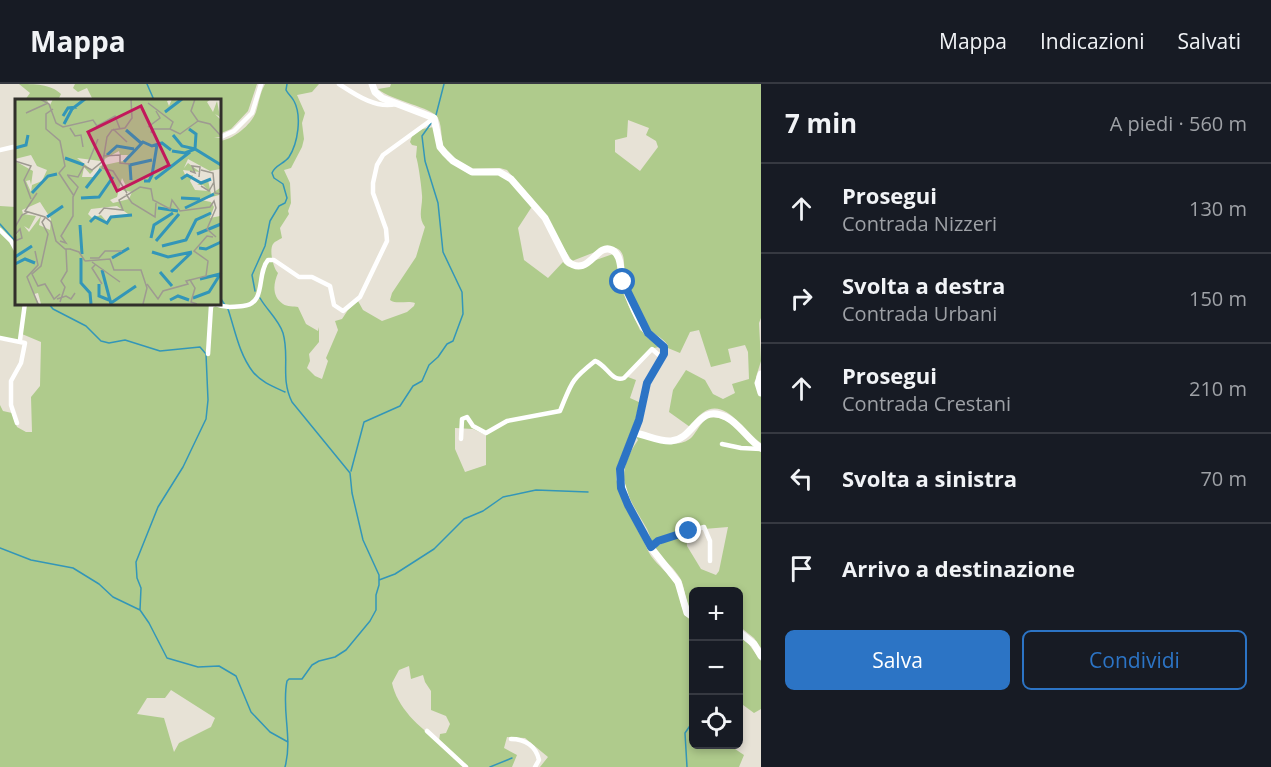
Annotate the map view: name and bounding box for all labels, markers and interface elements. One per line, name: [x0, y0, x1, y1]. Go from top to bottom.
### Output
text: Mappa: [30, 22, 126, 60]
text: Mappa: [939, 27, 1007, 55]
text: Indicazioni: [1040, 27, 1145, 55]
text: Salvati: [1178, 27, 1241, 55]
inset map: [15, 99, 220, 304]
text: 7 min: [785, 105, 857, 141]
text: A piedi · 560 m: [1110, 110, 1247, 137]
text: Prosegui: [842, 180, 937, 210]
icon: ahead: [785, 192, 818, 225]
text: 130 m: [1189, 195, 1247, 222]
text: Contrada Nizzeri: [842, 210, 997, 237]
route start: [609, 268, 635, 294]
text: Svolta a destra: [842, 270, 1005, 300]
icon: right: [785, 282, 818, 315]
text: 150 m: [1189, 285, 1247, 312]
text: Contrada Urbani: [842, 300, 997, 327]
text: Prosegui: [842, 360, 937, 390]
icon: ahead: [785, 372, 818, 405]
text: 210 m: [1189, 375, 1247, 402]
text: Contrada Crestani: [842, 390, 1011, 417]
icon: left: [785, 462, 818, 495]
text: Svolta a sinistra: [842, 463, 1017, 493]
text: 70 m: [1200, 465, 1247, 492]
route end: [675, 517, 701, 543]
icon: arrive: [785, 552, 818, 585]
text: Arrivo a destinazione: [842, 553, 1075, 583]
map controls: [689, 587, 743, 749]
button: +: [689, 587, 743, 641]
button: Salva: [785, 630, 1010, 690]
button: Condividi: [1022, 630, 1247, 690]
button: −: [689, 641, 743, 695]
button: locate: [689, 695, 743, 749]

